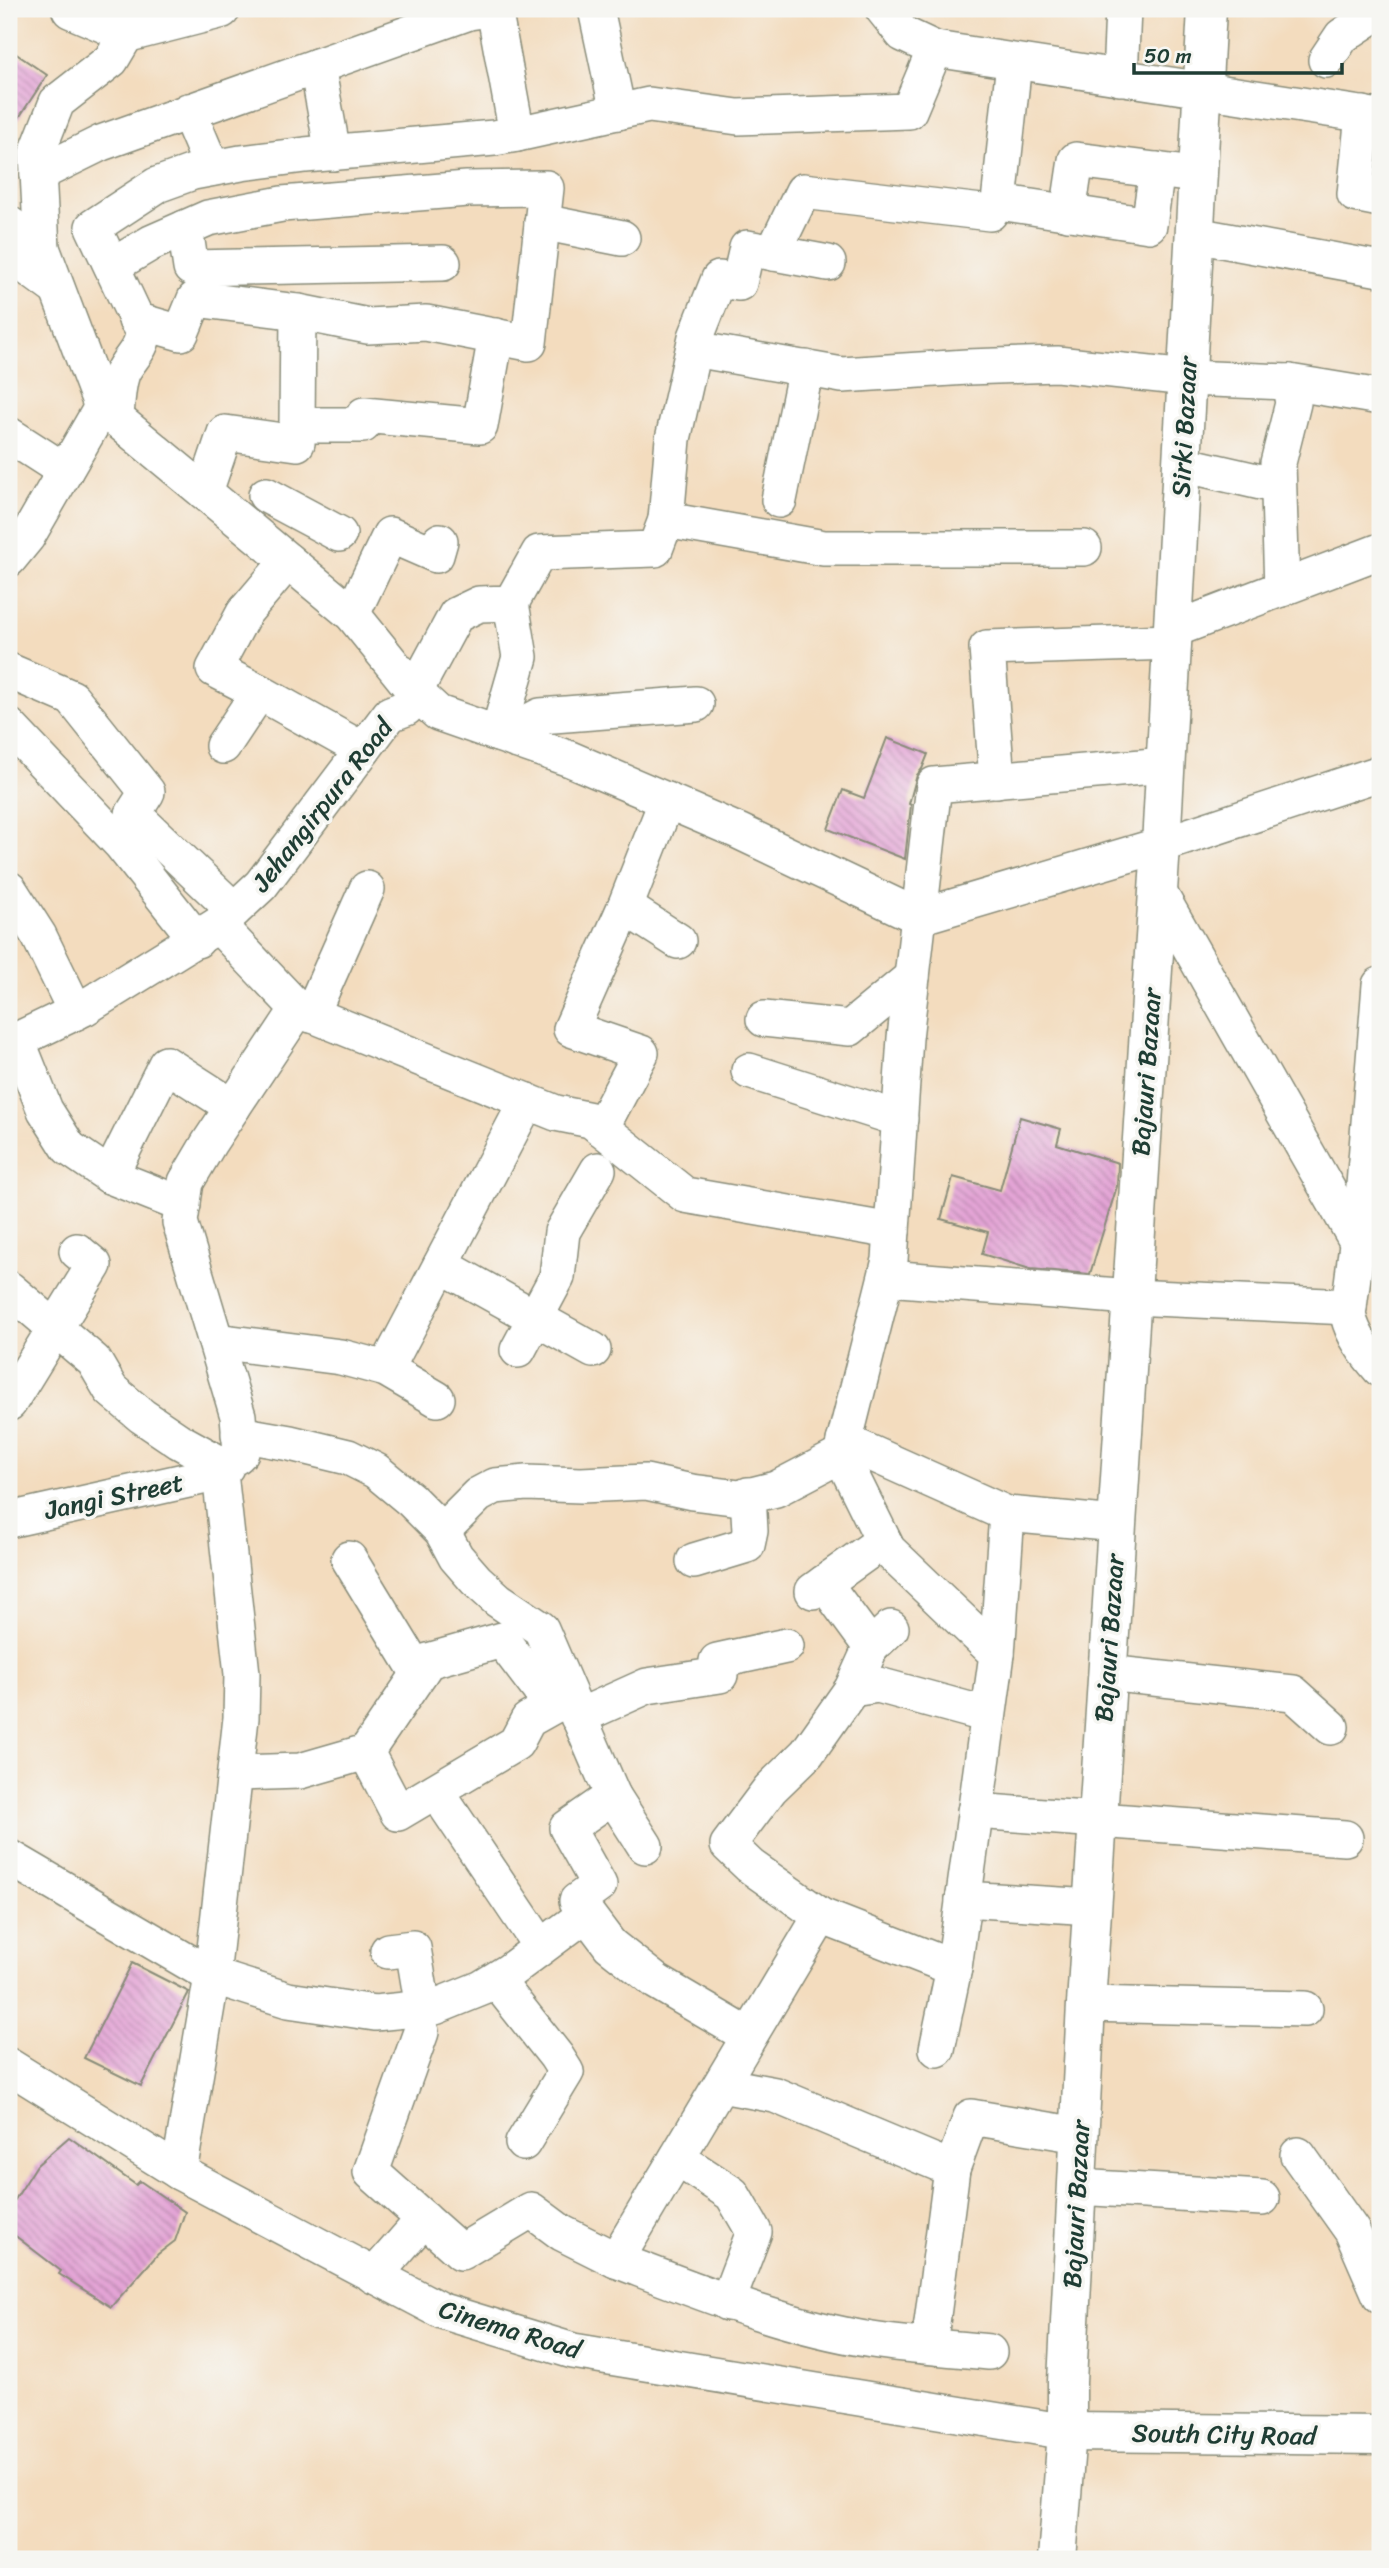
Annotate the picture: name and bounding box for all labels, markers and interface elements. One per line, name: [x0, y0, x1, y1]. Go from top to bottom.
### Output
scale bar: [1134, 32, 1342, 76]
text: 50 m: [1144, 37, 1192, 75]
street label: Sirki Bazaar: [1157, 354, 1211, 498]
street label: Jehangirpura Road: [238, 706, 406, 903]
street label: Bajauri Bazaar: [1117, 985, 1175, 1157]
street label: Jangi Street: [39, 1459, 188, 1533]
street label: Bajauri Bazaar: [1080, 1551, 1138, 1723]
street label: Bajauri Bazaar: [1049, 2118, 1103, 2289]
street label: Cinema Road: [433, 2286, 589, 2373]
street label: South City Road: [1131, 2409, 1319, 2459]

